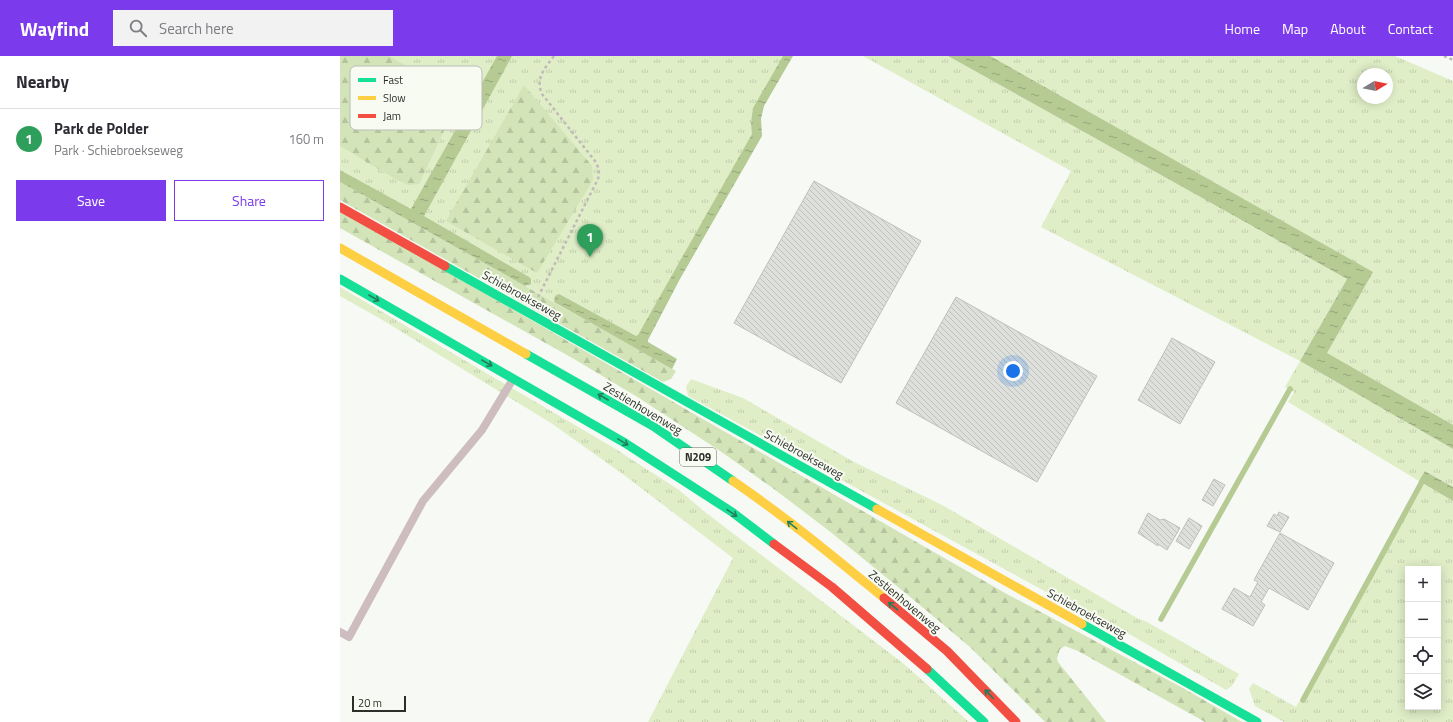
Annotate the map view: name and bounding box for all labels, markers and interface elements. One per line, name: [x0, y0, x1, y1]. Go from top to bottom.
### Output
search box: [113, 10, 393, 46]
text: Wayfind: [20, 14, 89, 43]
icon: search: [127, 17, 149, 39]
text: Search here: [159, 17, 234, 40]
text: Home: [1225, 18, 1260, 39]
text: Map: [1282, 18, 1308, 39]
text: About: [1330, 18, 1366, 39]
text: Contact: [1388, 18, 1433, 39]
legend: [350, 66, 482, 130]
north arrow: [1357, 68, 1393, 104]
text: Nearby: [16, 69, 69, 95]
text: Fast: [383, 72, 403, 88]
text: Slow: [383, 90, 406, 106]
text: Jam: [383, 108, 401, 124]
text: Park de Polder: [54, 117, 149, 140]
text: 1: [25, 129, 33, 149]
text: 160 m: [288, 129, 324, 149]
text: Park · Schiebroekseweg: [54, 140, 183, 160]
button: Save: [16, 180, 166, 221]
button: Share: [174, 180, 324, 221]
pin: 1: [577, 224, 603, 257]
street label: Schiebroekseweg: [479, 265, 565, 325]
one-way arrow: [368, 295, 380, 303]
one-way arrow: [480, 360, 492, 368]
your location: [1003, 361, 1023, 381]
street label: Zestienhovenweg: [600, 377, 686, 439]
one-way arrow: [597, 393, 609, 401]
street label: Schiebroekseweg: [761, 424, 847, 484]
one-way arrow: [617, 438, 628, 446]
road number: N209: [680, 448, 716, 466]
one-way arrow: [727, 509, 738, 517]
one-way arrow: [786, 521, 797, 529]
street label: Zestienhovenweg: [865, 565, 945, 637]
map controls: [1405, 566, 1441, 710]
button: +: [1405, 566, 1441, 602]
street label: Schiebroekseweg: [1044, 583, 1130, 643]
one-way arrow: [888, 602, 898, 611]
button: −: [1405, 602, 1441, 638]
button: locate: [1405, 638, 1441, 674]
button: layers: [1405, 674, 1441, 710]
one-way arrow: [984, 689, 993, 699]
scale bar: [352, 694, 406, 713]
text: 20 m: [358, 695, 382, 711]

